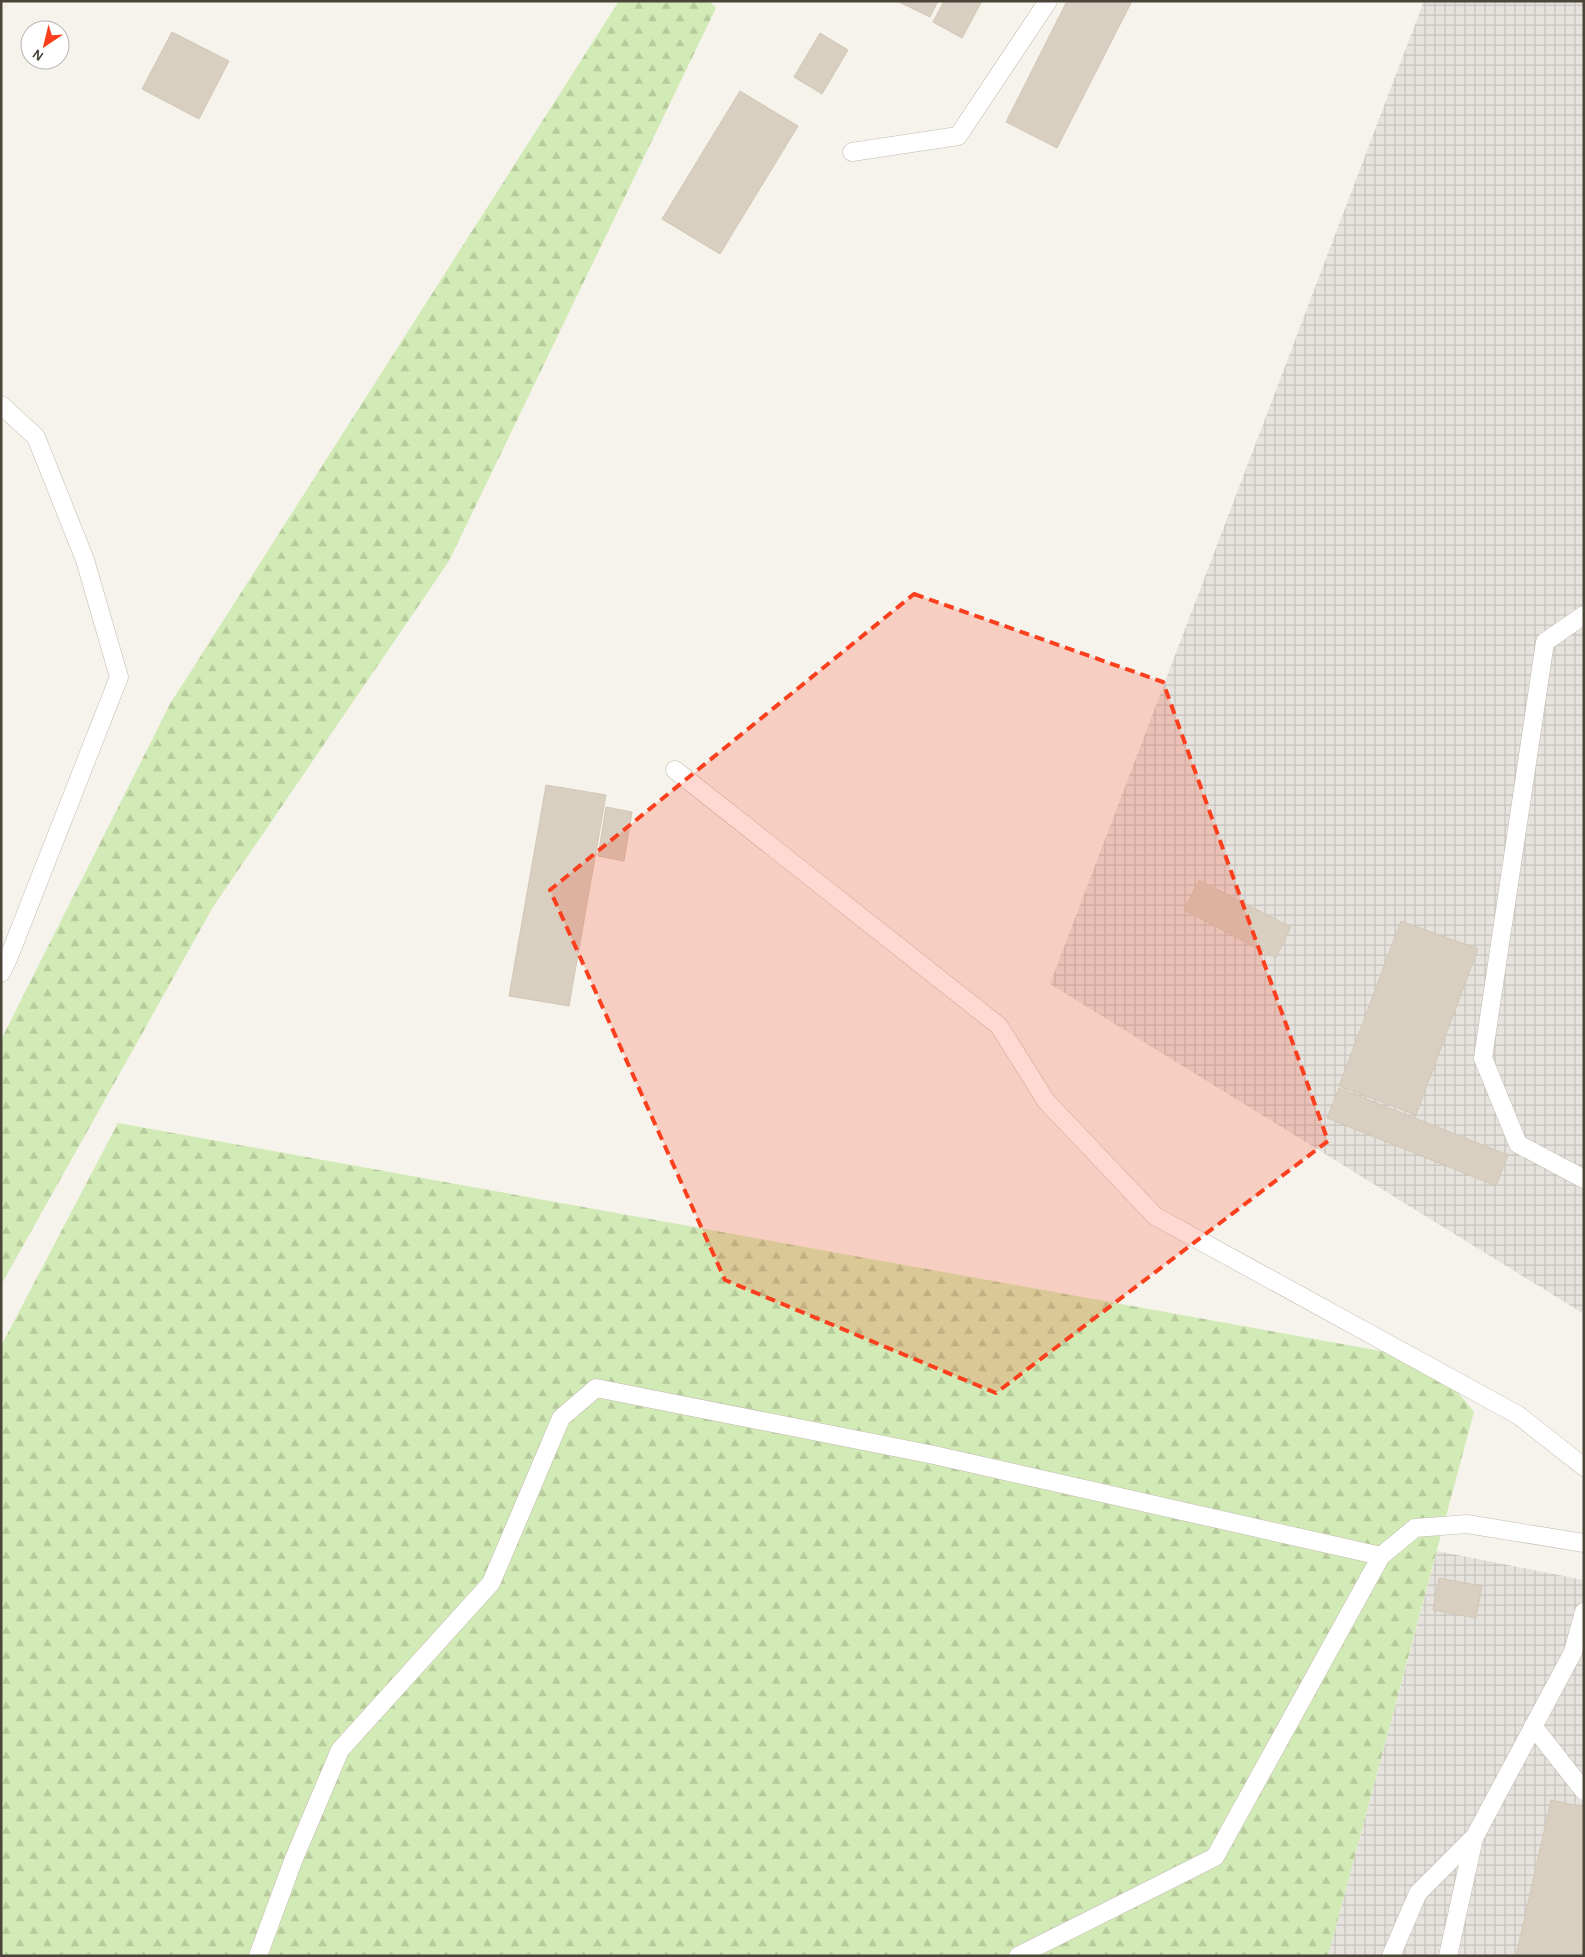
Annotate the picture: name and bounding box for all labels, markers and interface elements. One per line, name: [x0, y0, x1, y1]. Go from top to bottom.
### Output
north arrow: [20, 20, 70, 70]
text: N: [30, 46, 46, 63]

